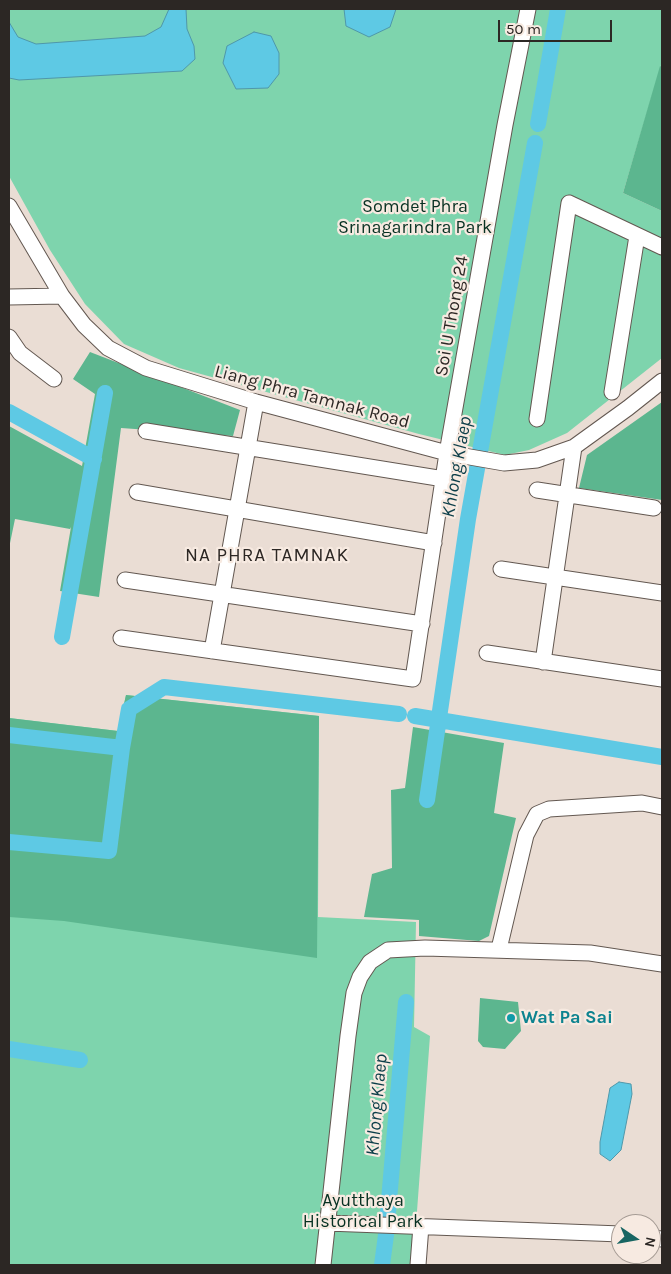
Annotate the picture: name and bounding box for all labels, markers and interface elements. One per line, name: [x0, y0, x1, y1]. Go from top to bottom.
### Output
scale bar: [501, 10, 615, 42]
text: 50 m: [506, 20, 541, 38]
park label: Somdet Phra Srinagarindra Park: [338, 196, 492, 238]
street label: Soi U Thong 24: [431, 254, 473, 378]
street label: Liang Phra Tamnak Road: [212, 361, 412, 433]
water label: Khlong Klaep: [437, 414, 477, 520]
district label: NA PHRA TAMNAK: [183, 545, 351, 567]
place label: Wat Pa Sai: [521, 1007, 613, 1029]
marker: Wat Pa Sai: [505, 1012, 517, 1024]
water label: Khlong Klaep: [361, 1053, 393, 1157]
park label: Ayutthaya Historical Park: [303, 1190, 423, 1232]
north arrow: [611, 1214, 661, 1264]
text: N: [641, 1235, 660, 1249]

